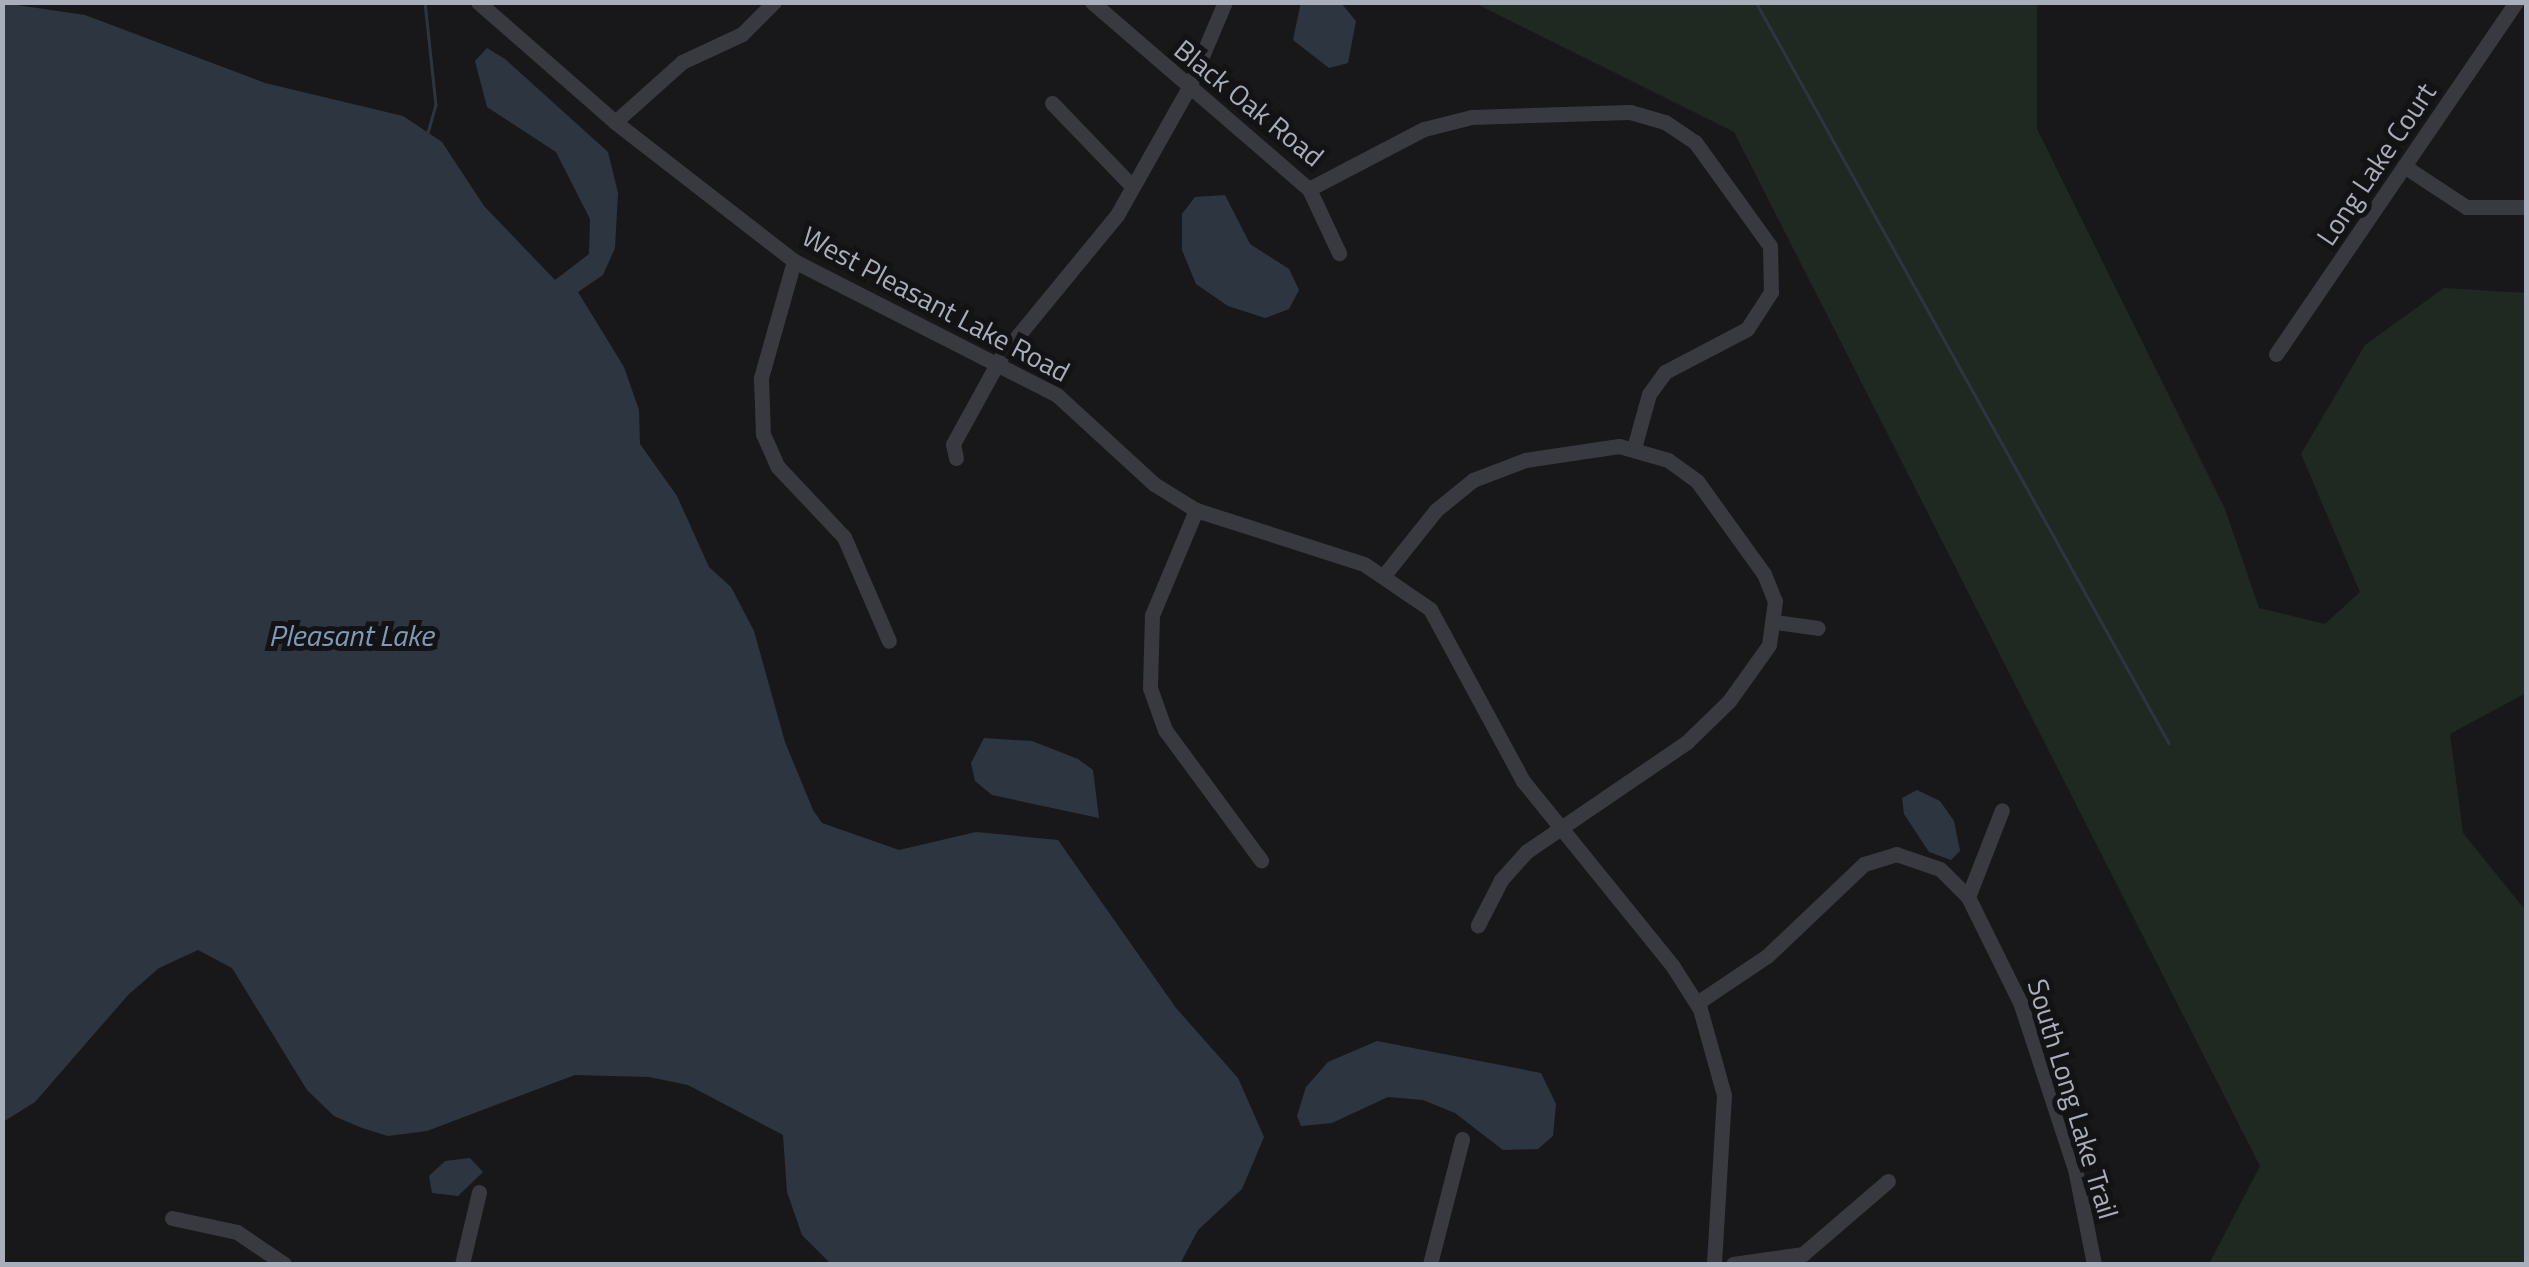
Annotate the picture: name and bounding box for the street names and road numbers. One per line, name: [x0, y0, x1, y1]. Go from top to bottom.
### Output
street label: Black Oak Road: [1168, 33, 1330, 173]
street label: Long Lake Court: [2309, 76, 2443, 252]
street label: West Pleasant Lake Road: [797, 219, 1075, 389]
street label: South Long Lake Trail: [2021, 975, 2125, 1223]

